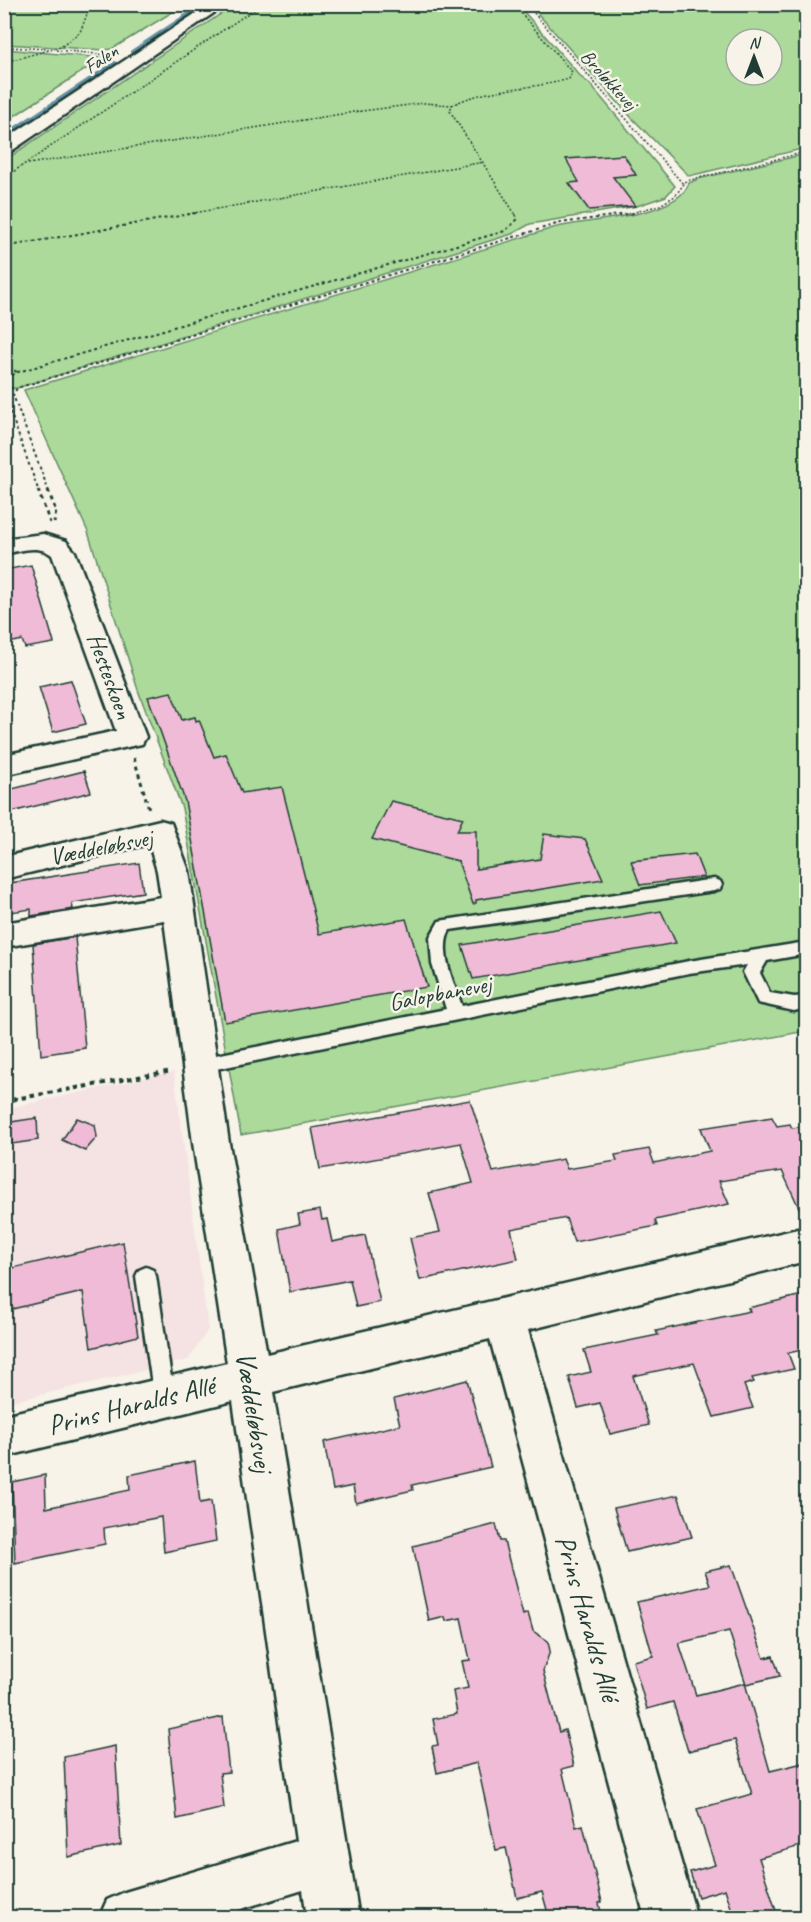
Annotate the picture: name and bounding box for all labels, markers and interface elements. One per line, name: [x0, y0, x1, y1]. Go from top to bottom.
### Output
north arrow: [724, 27, 784, 87]
text: N: [749, 33, 762, 53]
street label: Falen: [79, 38, 124, 79]
street label: Broløkkevej: [575, 44, 644, 117]
street label: Hesteskoen: [81, 629, 139, 723]
street label: Væddeløbsvej: [47, 822, 158, 872]
street label: Galopbanevej: [386, 968, 497, 1018]
street label: Væddeløbsvej: [228, 1349, 282, 1478]
street label: Prins Haralds Allé: [44, 1366, 222, 1443]
street label: Prins Haralds Allé: [548, 1531, 629, 1709]

